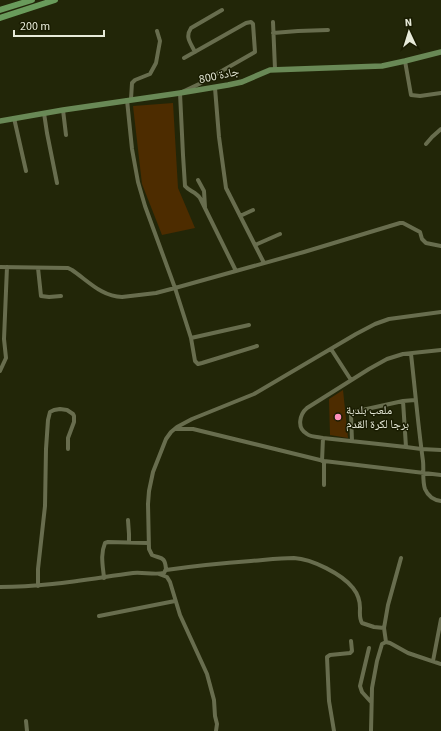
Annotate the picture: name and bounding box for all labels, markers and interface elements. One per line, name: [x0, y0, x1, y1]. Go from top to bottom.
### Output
scale bar: [14, 12, 104, 38]
north arrow: [389, 12, 429, 52]
text: N: [404, 15, 413, 30]
text: 200 m: [20, 18, 50, 35]
street label: جادة 800: [197, 63, 241, 88]
place label: ملعب بلدبة برجا لكرة القدم: [346, 402, 409, 433]
marker: ملعب بلدبة برجا لكرة القدم: [333, 412, 343, 422]

